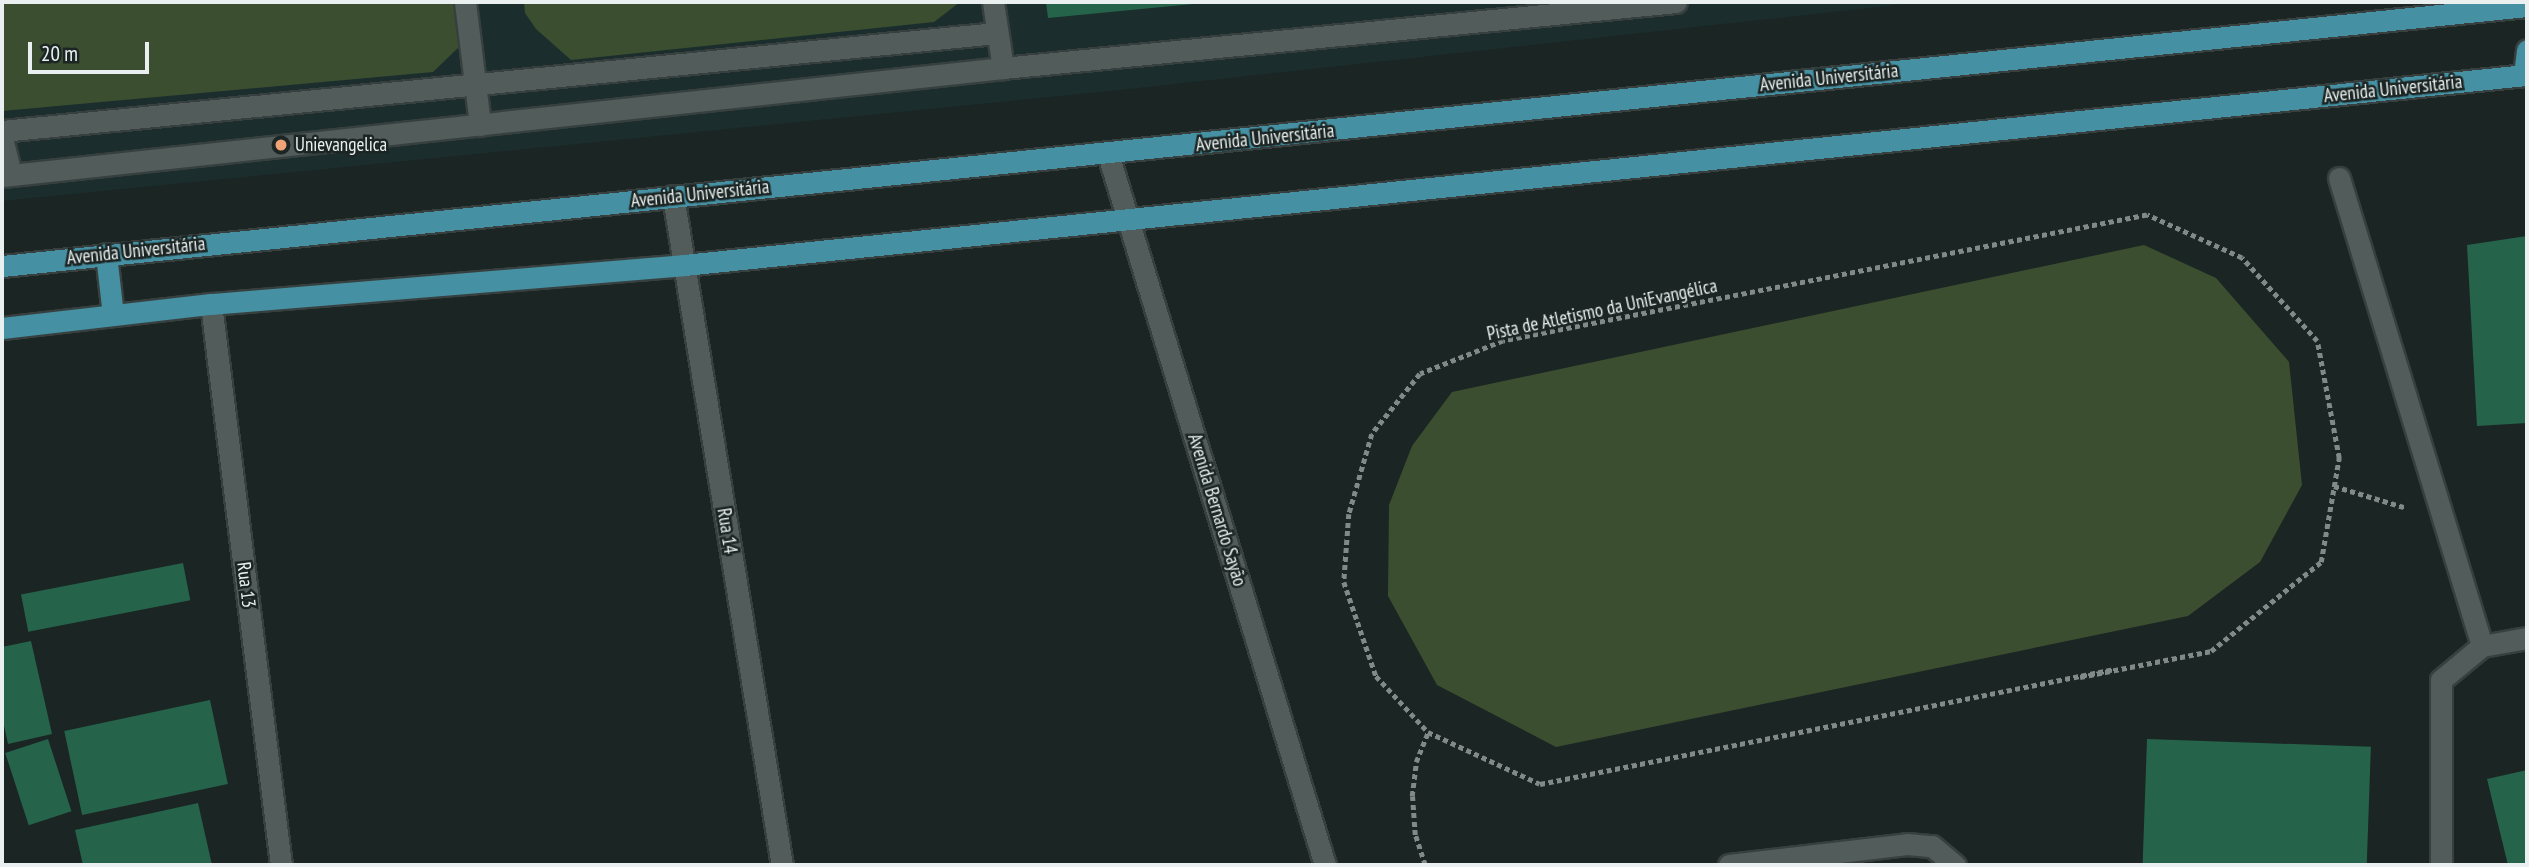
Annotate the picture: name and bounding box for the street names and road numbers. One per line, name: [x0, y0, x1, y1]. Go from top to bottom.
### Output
street label: Avenida Universitária: [1759, 59, 1899, 97]
street label: Avenida Universitária: [2323, 70, 2463, 108]
street label: Avenida Universitária: [1195, 119, 1335, 157]
street label: Avenida Universitária: [630, 175, 770, 213]
street label: Avenida Universitária: [66, 232, 206, 270]
street label: Pista de Atletismo da UniEvangélica: [1485, 274, 1719, 346]
street label: Avenida Bernardo Sayão: [1183, 431, 1251, 589]
street label: Rua 14: [712, 506, 742, 556]
street label: Rua 13: [232, 561, 260, 609]

